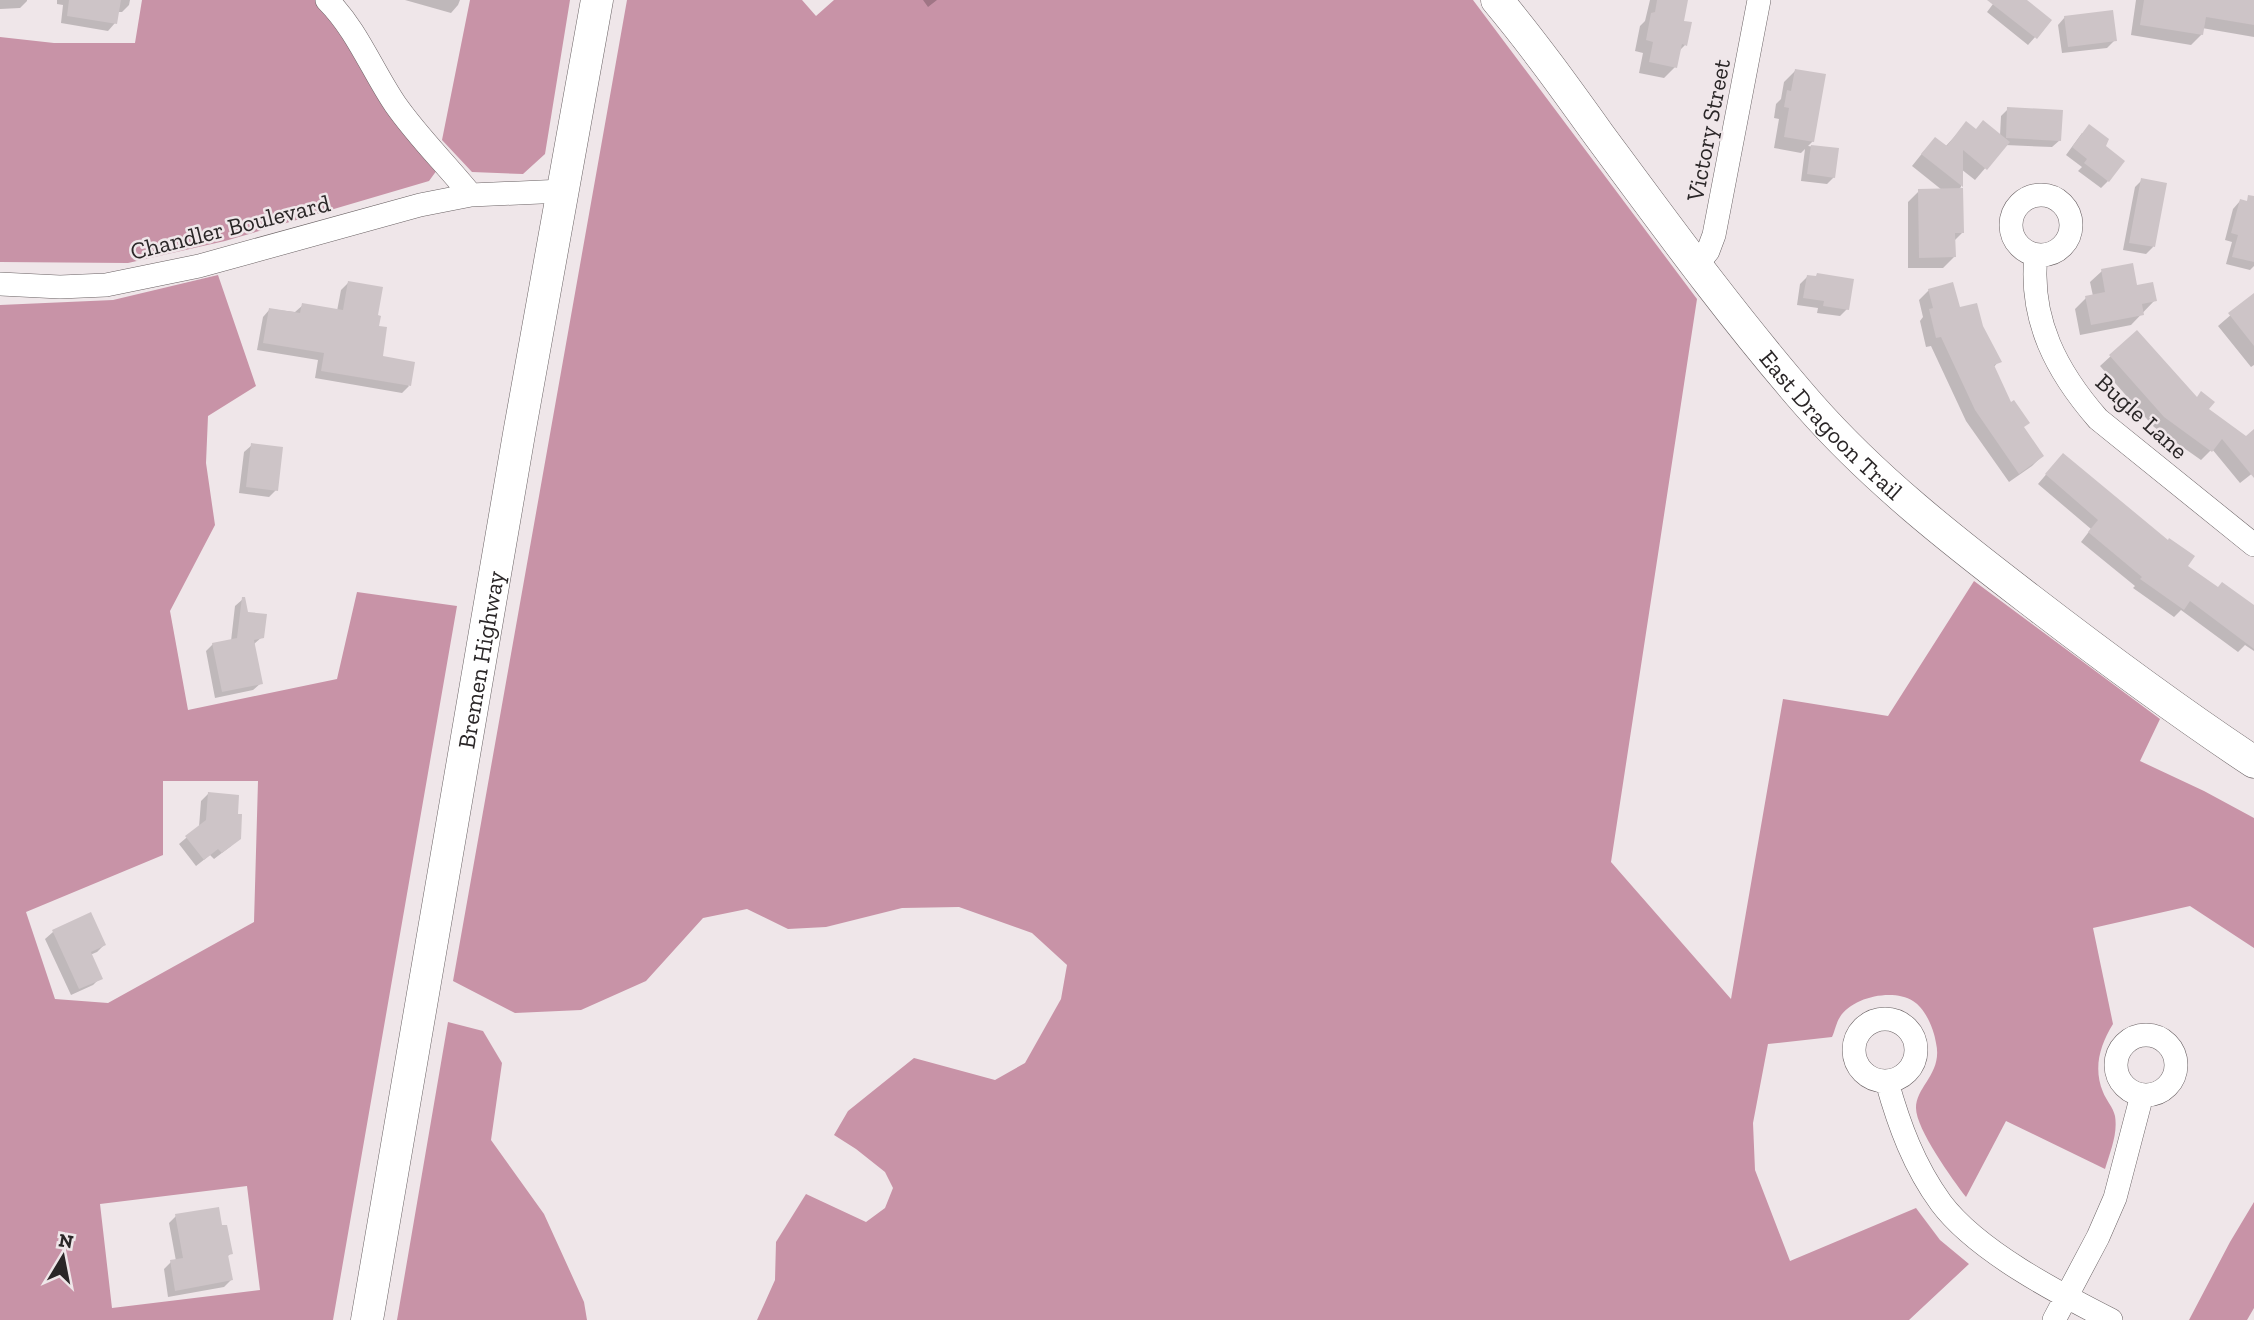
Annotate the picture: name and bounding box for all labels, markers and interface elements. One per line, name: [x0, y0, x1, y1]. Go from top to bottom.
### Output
street label: Victory Street: [1680, 56, 1736, 205]
street label: Chandler Boulevard: [127, 188, 333, 266]
street label: East Dragoon Trail: [1754, 344, 1909, 505]
street label: Bugle Lane: [2090, 367, 2194, 465]
street label: Bremen Highway: [451, 568, 510, 751]
north arrow: [28, 1222, 98, 1292]
text: N: [57, 1228, 75, 1253]

